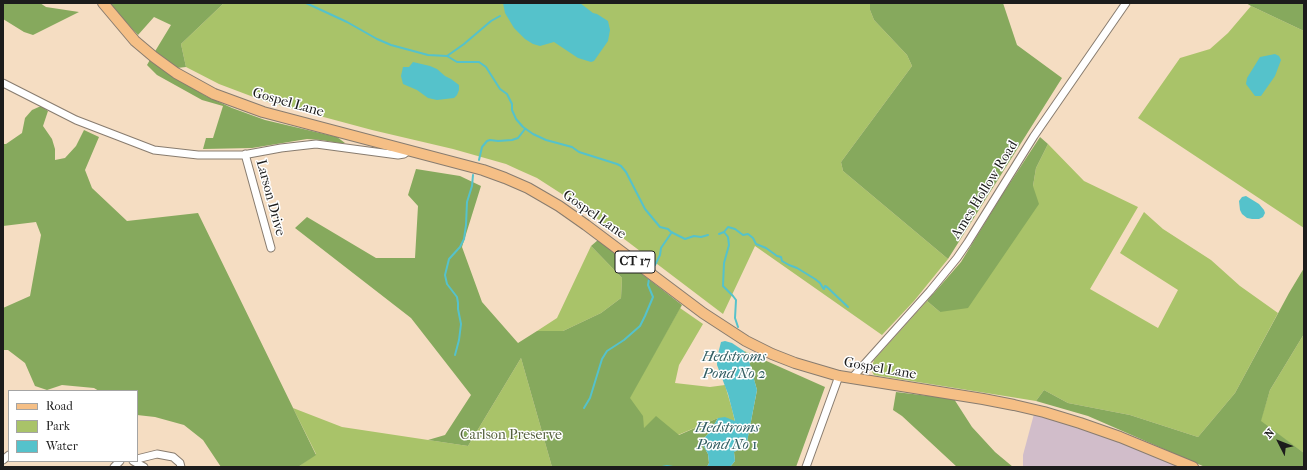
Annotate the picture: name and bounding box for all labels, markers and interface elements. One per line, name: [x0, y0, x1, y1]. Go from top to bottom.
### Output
street label: Gospel Lane: [250, 85, 326, 121]
street label: Ames Hollow Road: [948, 138, 1022, 242]
street label: Larson Drive: [252, 158, 288, 238]
street label: Gospel Lane: [559, 187, 629, 243]
road number: CT 17: [615, 251, 655, 273]
water label: Hedstroms Pond No 2: [702, 348, 766, 383]
street label: Gospel Lane: [842, 354, 918, 384]
legend: [8, 390, 138, 462]
text: Road: [46, 399, 73, 413]
text: Park: [46, 419, 70, 433]
water label: Hedstroms Pond No 1: [695, 419, 759, 454]
north arrow: [1259, 422, 1299, 462]
text: N: [1262, 426, 1277, 441]
park label: Carlson Preserve: [460, 428, 562, 444]
text: Water: [46, 439, 78, 453]

